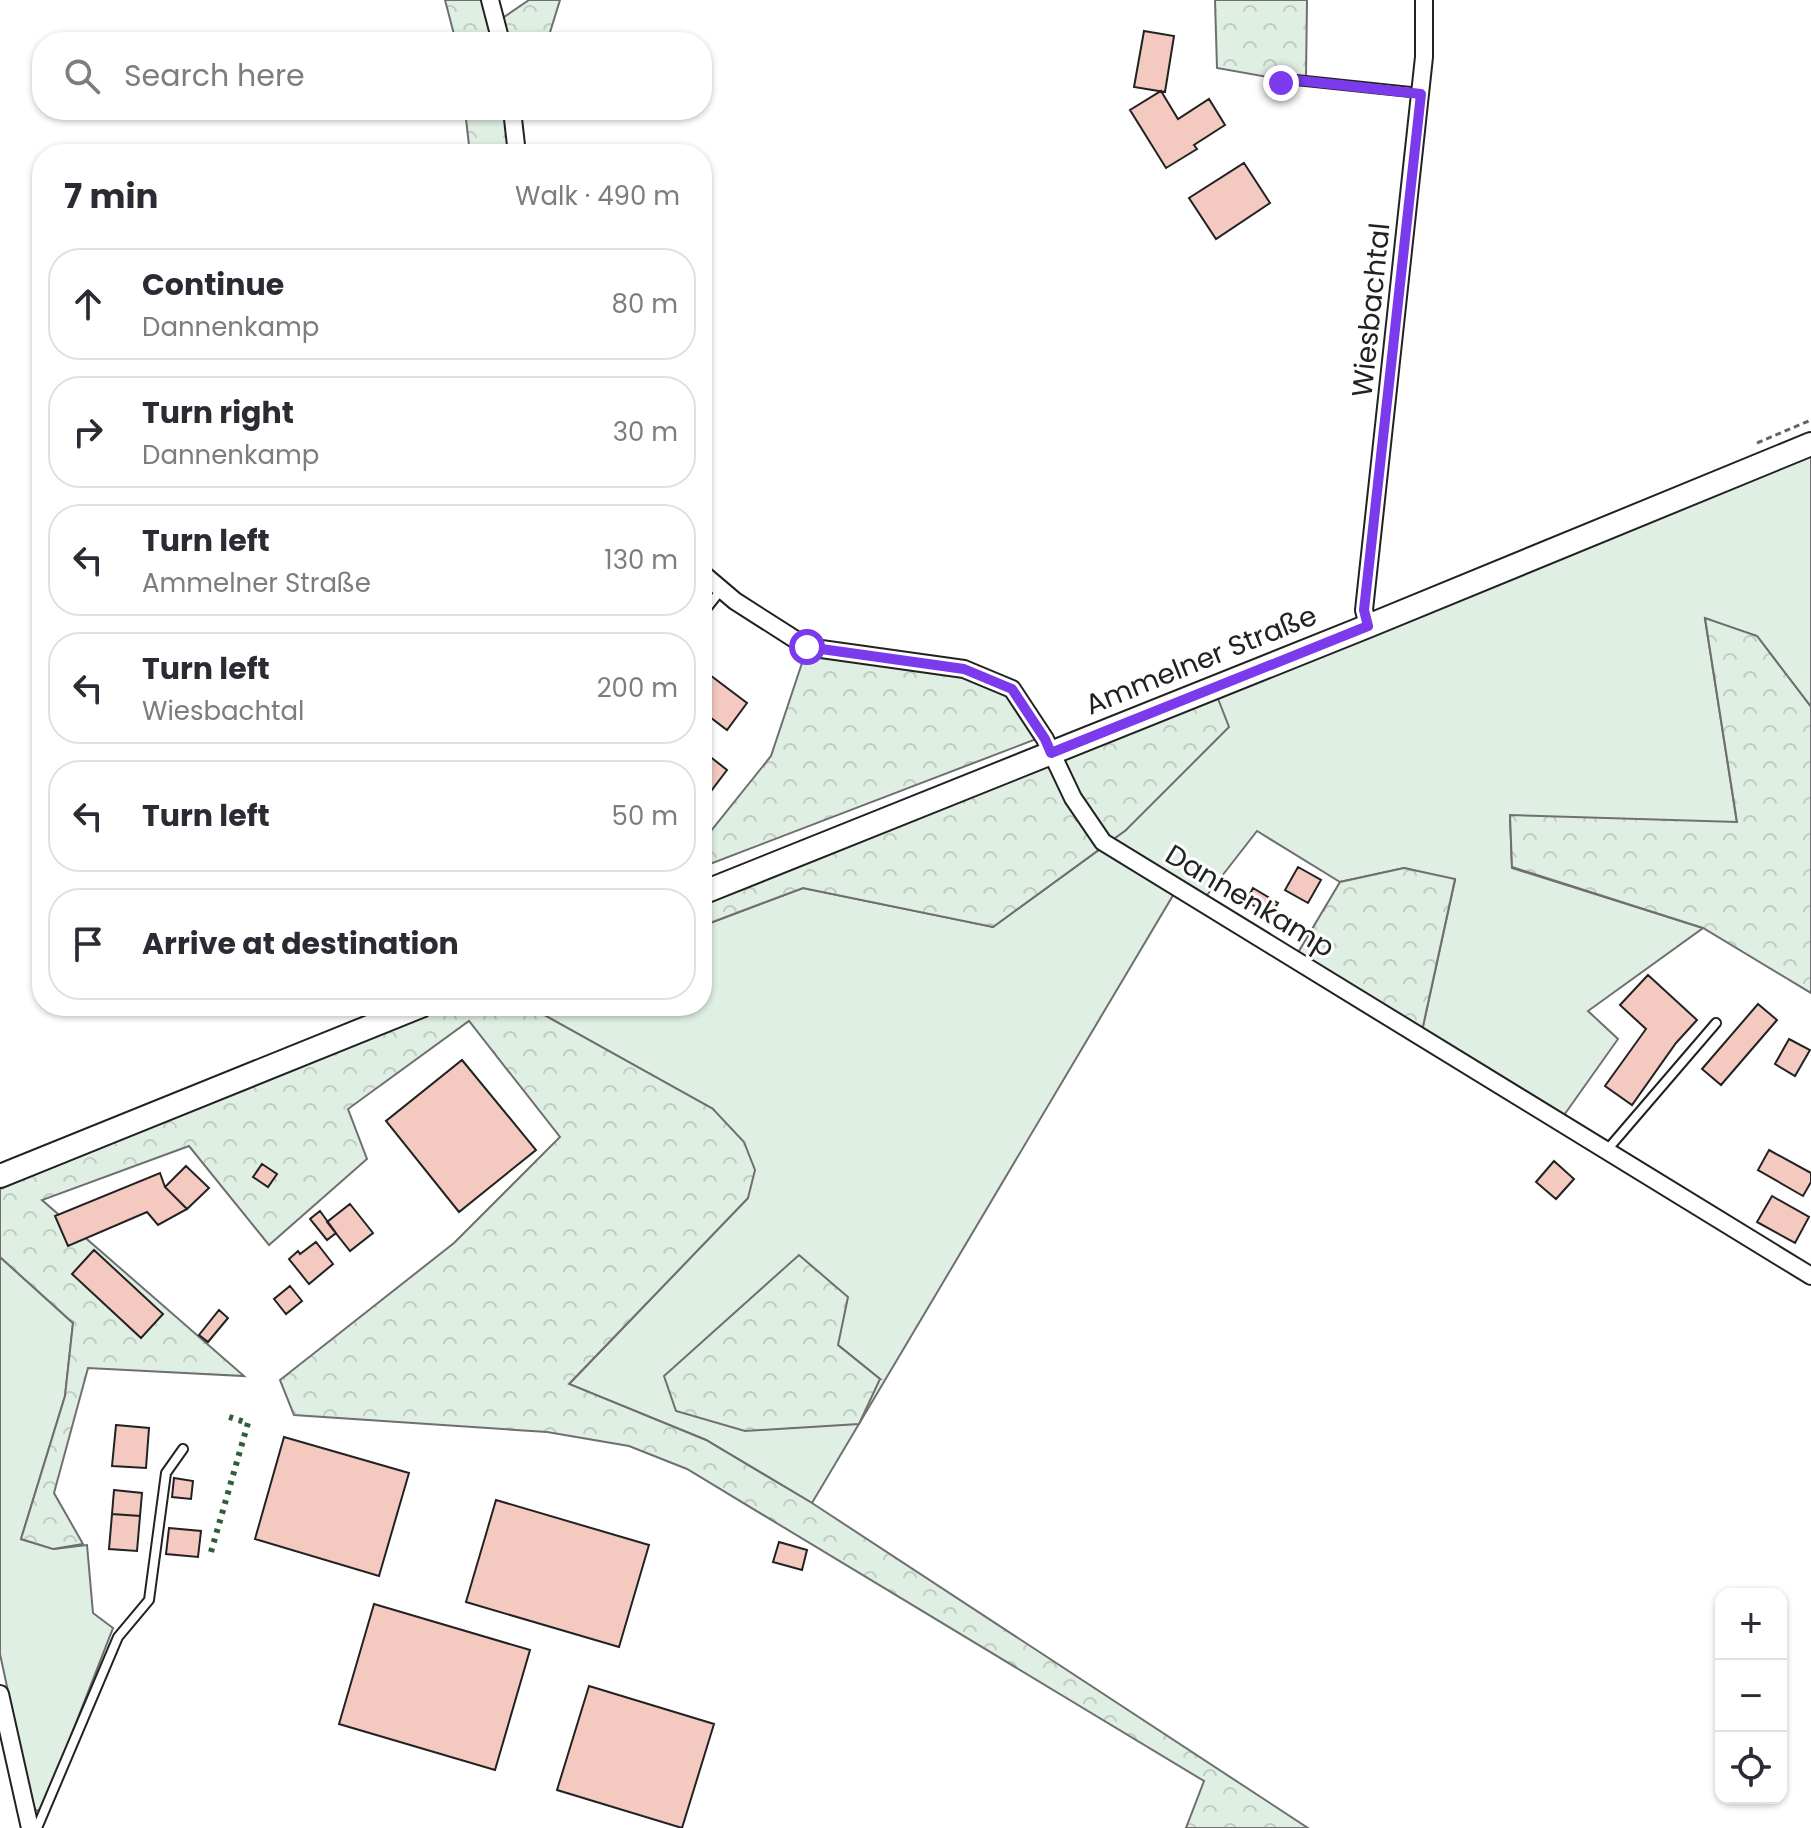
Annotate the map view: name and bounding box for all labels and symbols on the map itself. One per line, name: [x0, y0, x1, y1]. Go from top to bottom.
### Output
route end: [1263, 65, 1299, 101]
street label: Wiesbachtal: [1342, 221, 1400, 399]
street label: Ammelner Straße: [1079, 596, 1323, 724]
route start: [789, 629, 825, 665]
street label: Dannenkamp: [1158, 835, 1342, 967]

